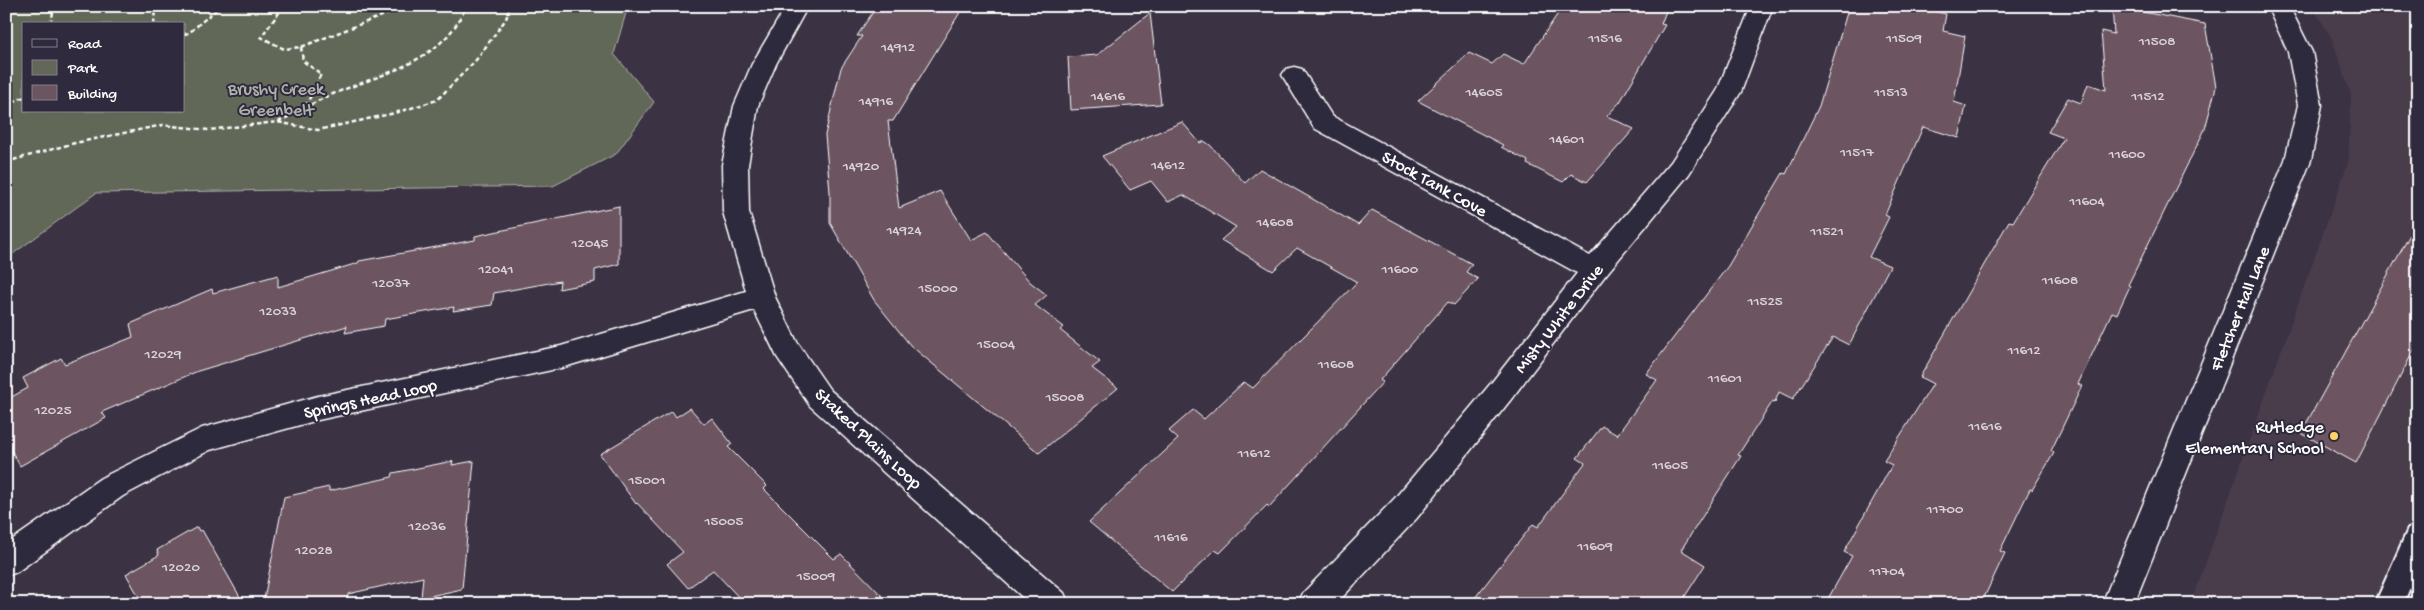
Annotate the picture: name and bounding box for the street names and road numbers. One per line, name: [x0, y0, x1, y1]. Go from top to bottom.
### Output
street label: Stock Tank Cove: [1377, 148, 1491, 223]
street label: Fletcher Hall Lane: [2206, 243, 2276, 375]
street label: Misty White Drive: [1511, 260, 1609, 378]
street label: Springs Head Loop: [302, 376, 439, 425]
street label: Staked Plains Loop: [809, 385, 925, 495]

